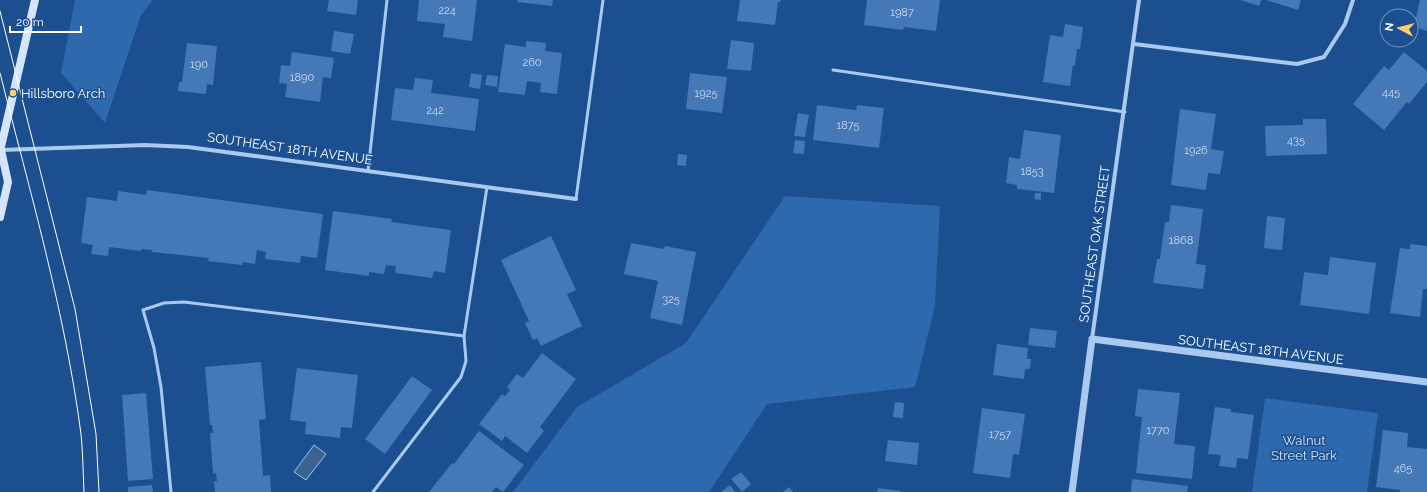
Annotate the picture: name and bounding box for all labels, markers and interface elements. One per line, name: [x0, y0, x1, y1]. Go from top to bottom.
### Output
house number: 224: [438, 4, 456, 17]
house number: 1987: [890, 6, 914, 19]
scale bar: [10, 8, 81, 34]
north arrow: [1379, 8, 1419, 48]
text: 20 m: [16, 15, 44, 29]
text: N: [1383, 22, 1397, 32]
house number: 260: [522, 56, 542, 69]
house number: 190: [190, 58, 208, 71]
house number: 1890: [290, 71, 314, 84]
place label: Hillsboro Arch: [21, 86, 105, 101]
house number: 445: [1382, 86, 1400, 99]
house number: 1925: [695, 87, 717, 100]
marker: Hillsboro Arch: [8, 88, 18, 98]
house number: 242: [426, 104, 444, 117]
house number: 1875: [837, 119, 859, 132]
street label: SOUTHEAST 18TH AVENUE: [206, 129, 373, 168]
house number: 435: [1287, 134, 1305, 147]
house number: 1926: [1184, 144, 1208, 157]
house number: 1853: [1020, 165, 1044, 178]
street label: SOUTHEAST OAK STREET: [1076, 165, 1113, 323]
house number: 1868: [1169, 234, 1193, 247]
house number: 325: [662, 293, 680, 306]
street label: SOUTHEAST 18TH AVENUE: [1177, 332, 1345, 367]
house number: 1770: [1146, 424, 1170, 437]
house number: 1757: [989, 428, 1011, 441]
park label: Walnut Street Park: [1271, 433, 1337, 463]
house number: 465: [1394, 462, 1412, 475]

